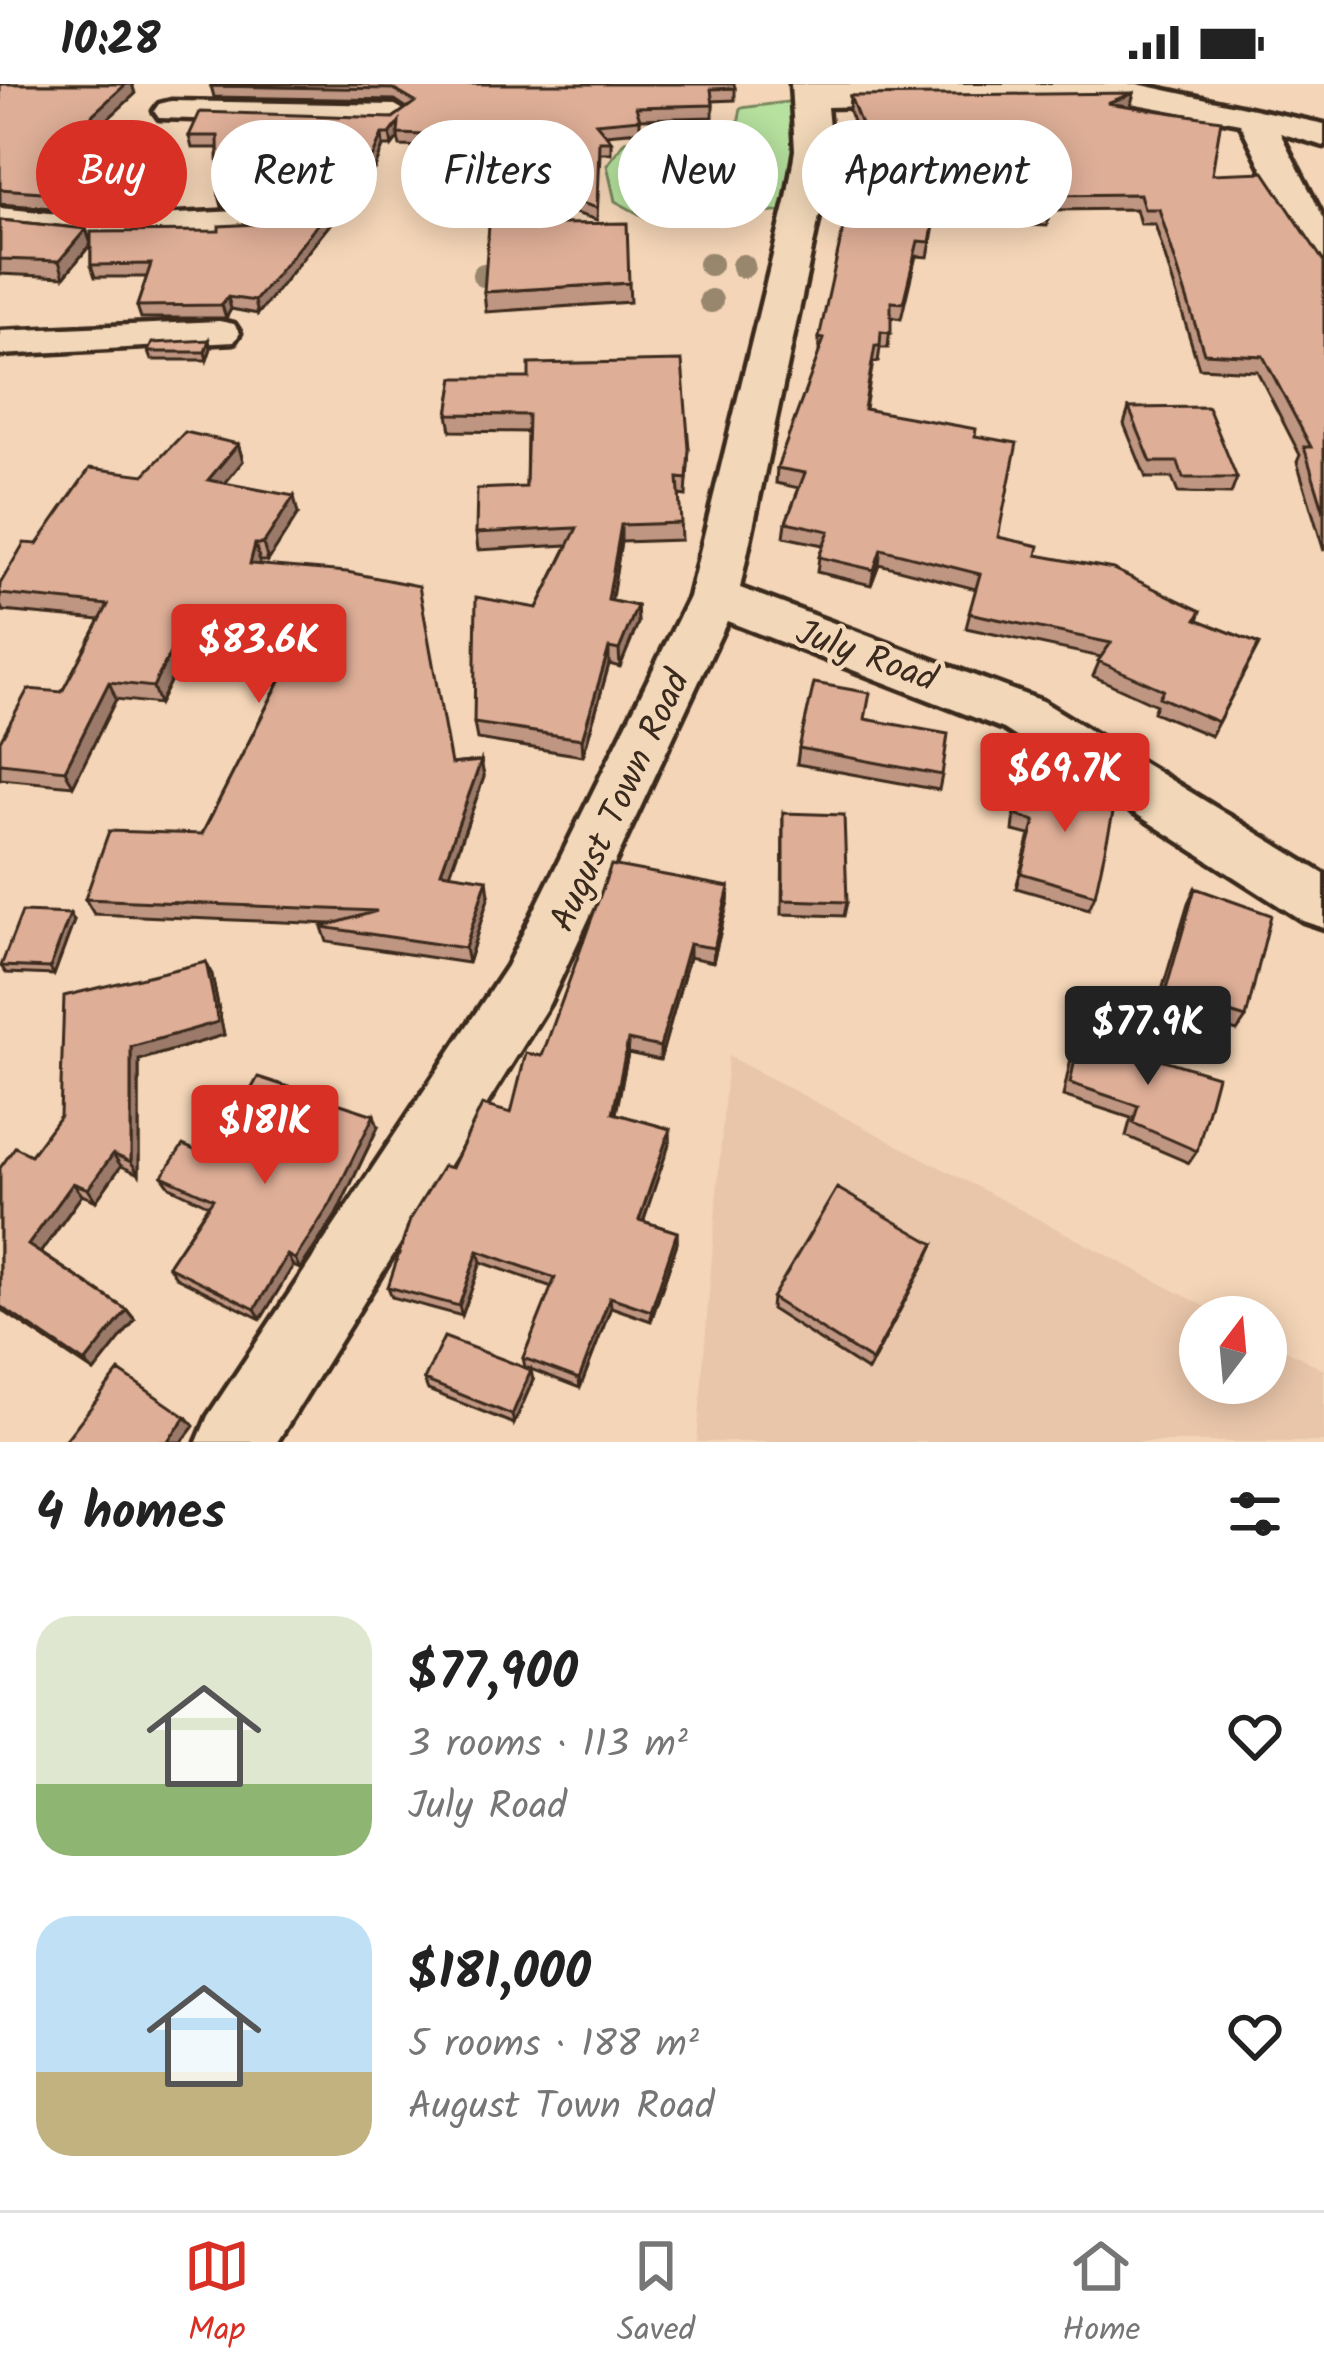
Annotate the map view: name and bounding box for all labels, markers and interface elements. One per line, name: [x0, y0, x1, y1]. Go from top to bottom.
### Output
text: 10:28: [60, 6, 161, 78]
chip: Buy: [36, 120, 187, 228]
chip: Rent: [211, 120, 377, 228]
chip: Filters: [401, 120, 594, 228]
chip: New: [618, 120, 778, 228]
chip: Apartment: [802, 120, 1072, 228]
pin: $83.6K: [161, 604, 357, 706]
street label: July Road: [787, 605, 945, 709]
text: $83.6K: [198, 612, 320, 674]
street label: August Town Road: [536, 660, 707, 942]
pin: $69.7K: [967, 733, 1163, 835]
text: $69.7K: [1007, 741, 1123, 803]
pin: $77.9K: [1050, 986, 1246, 1088]
text: $77.9K: [1092, 994, 1204, 1056]
pin: $181K: [181, 1085, 349, 1187]
text: $181K: [218, 1093, 312, 1155]
north arrow: [1179, 1296, 1287, 1404]
map controls: [1179, 1296, 1287, 1404]
text: 4 homes: [36, 1474, 226, 1555]
icon: filters: [1222, 1481, 1288, 1547]
text: $77,900: [408, 1634, 578, 1715]
icon: home: [132, 1664, 276, 1808]
icon: heart: [1222, 1703, 1288, 1769]
text: 3 rooms · 113 m²: [408, 1715, 688, 1777]
text: July Road: [408, 1777, 567, 1839]
text: $181,000: [408, 1934, 591, 2015]
icon: home: [132, 1964, 276, 2108]
icon: heart: [1222, 2003, 1288, 2069]
text: 5 rooms · 188 m²: [408, 2015, 699, 2077]
text: August Town Road: [408, 2077, 715, 2139]
tab: Map: [184, 2233, 250, 2358]
tab: Saved: [617, 2233, 695, 2358]
tab: Home: [1062, 2233, 1140, 2358]

